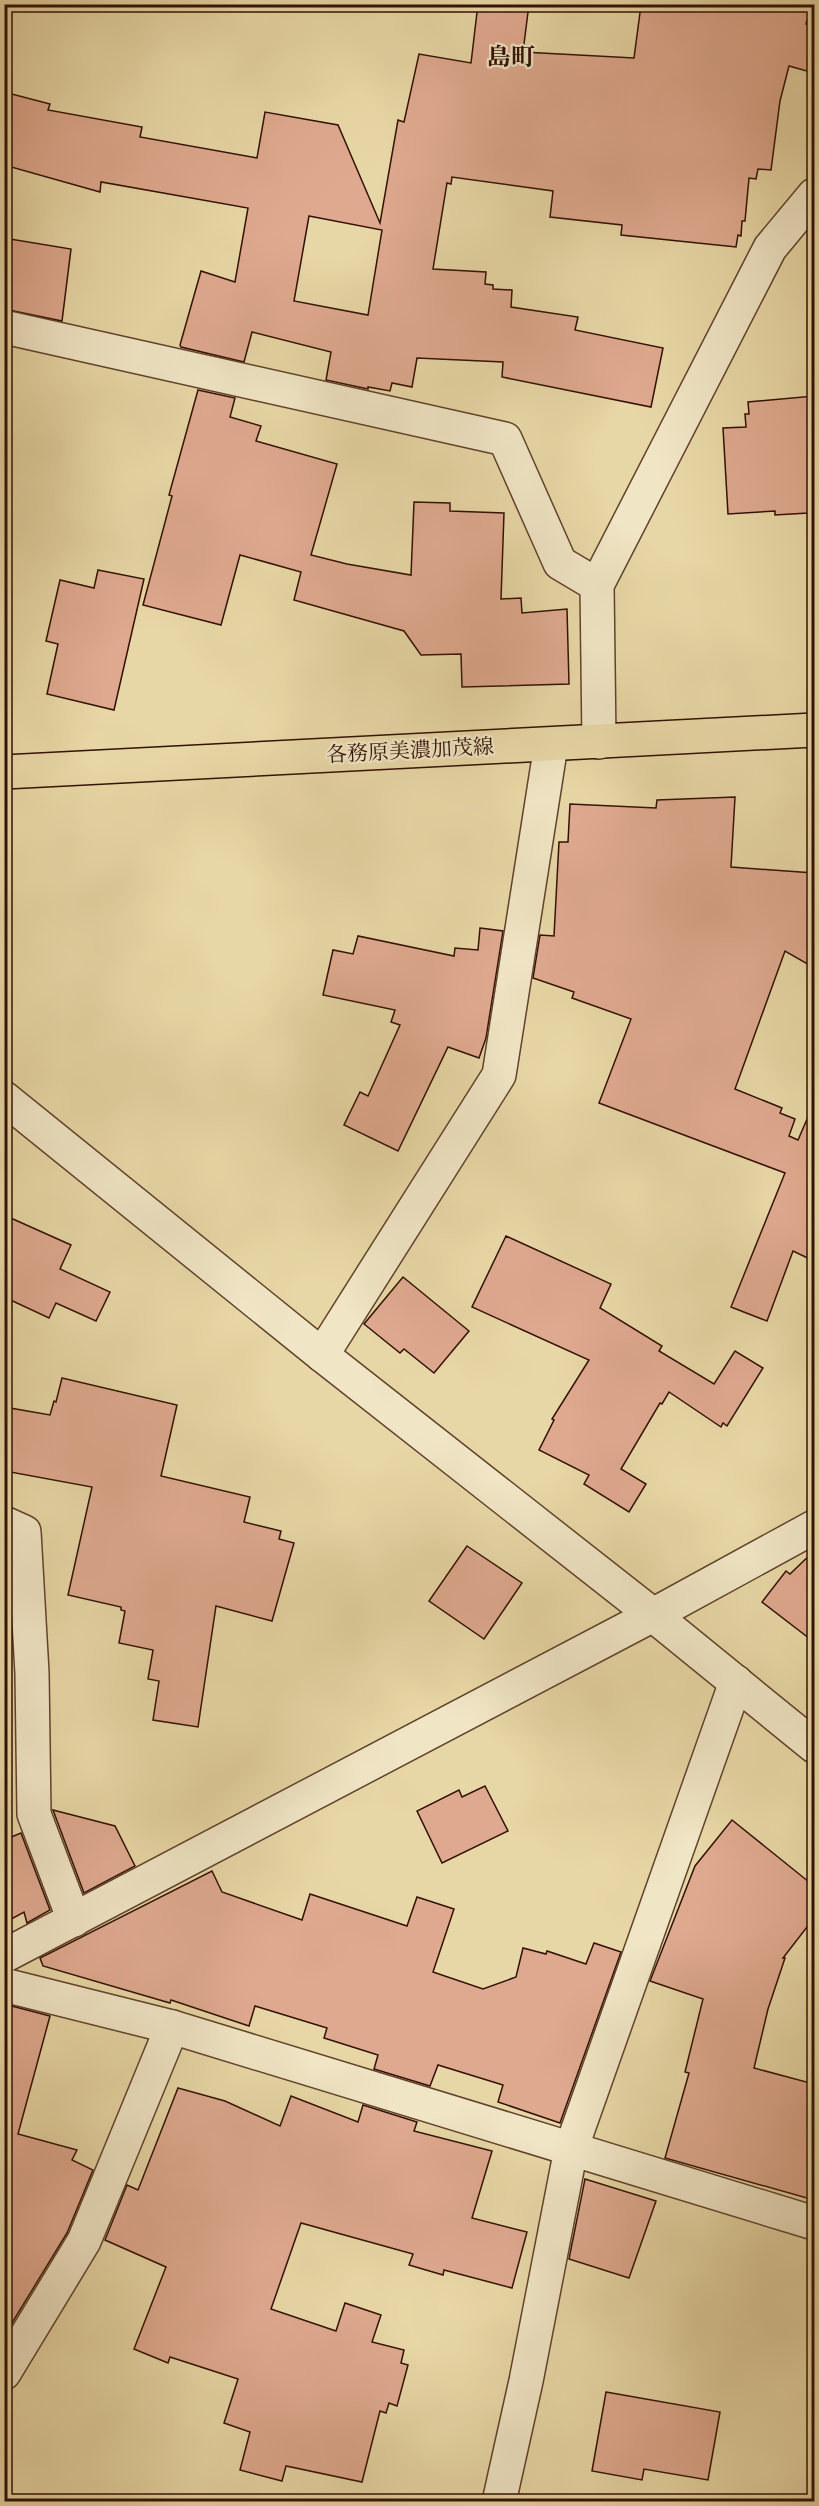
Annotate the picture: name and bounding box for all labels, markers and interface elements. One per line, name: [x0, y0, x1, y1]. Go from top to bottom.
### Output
district label: 島町: [487, 44, 535, 71]
street label: 各務原美濃加茂線: [325, 735, 494, 767]

